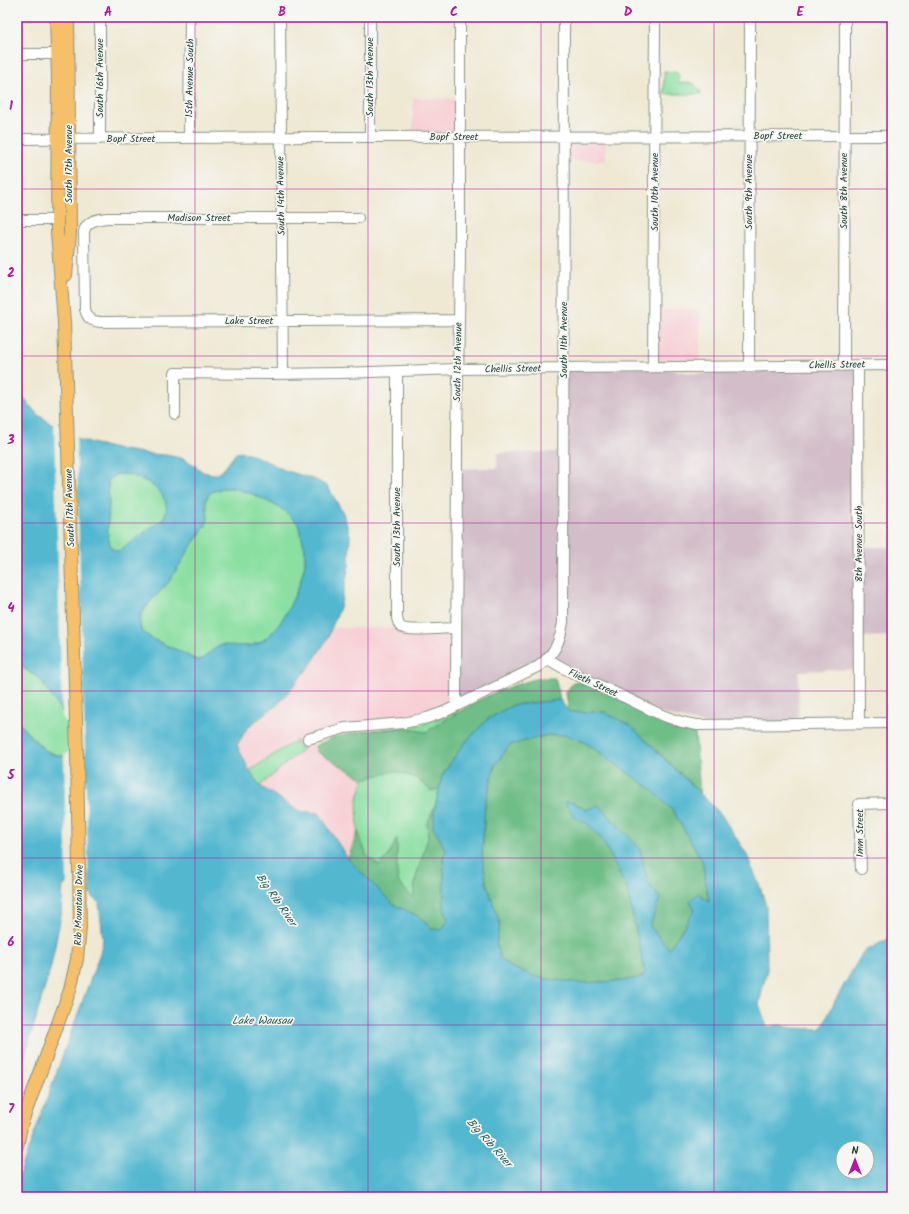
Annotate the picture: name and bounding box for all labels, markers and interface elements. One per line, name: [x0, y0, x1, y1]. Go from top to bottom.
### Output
text: A: [104, 2, 112, 23]
text: B: [278, 2, 286, 23]
text: C: [450, 2, 458, 23]
text: D: [624, 2, 633, 23]
text: E: [796, 2, 804, 23]
street label: South 13th Avenue: [362, 37, 378, 117]
street label: South 16th Avenue: [92, 38, 108, 118]
street label: 15th Avenue South: [181, 38, 199, 118]
text: 1: [9, 96, 13, 117]
street label: South 17th Avenue: [61, 124, 77, 203]
street label: Bopf Street: [754, 128, 803, 144]
street label: Bopf Street: [430, 129, 479, 145]
street label: Bopf Street: [107, 131, 156, 147]
street label: South 10th Avenue: [647, 152, 663, 231]
street label: South 8th Avenue: [836, 152, 852, 229]
street label: South 9th Avenue: [741, 154, 757, 230]
street label: South 14th Avenue: [272, 156, 290, 236]
street label: Madison Street: [167, 210, 231, 226]
text: 2: [7, 263, 15, 284]
street label: South 11th Avenue: [556, 301, 572, 378]
street label: Lake Street: [225, 313, 273, 329]
street label: South 12th Avenue: [449, 322, 467, 402]
street label: Chellis Street: [808, 357, 866, 373]
street label: Chellis Street: [484, 361, 542, 377]
text: 3: [6, 430, 15, 451]
street label: South 17th Avenue: [61, 468, 79, 547]
street label: South 13th Avenue: [389, 487, 405, 567]
street label: 8th Avenue South: [851, 506, 867, 582]
text: 4: [7, 598, 15, 619]
street label: Flieth Street: [566, 665, 621, 702]
text: 5: [7, 765, 16, 786]
street label: Imm Street: [852, 809, 868, 857]
street label: Rib Mountain Drive: [70, 864, 88, 946]
water label: Big Rib River: [251, 870, 302, 932]
text: 6: [7, 932, 15, 953]
water label: Lake Wausau: [232, 1012, 294, 1030]
text: 7: [8, 1099, 15, 1120]
water label: Big Rib River: [462, 1114, 518, 1173]
north arrow: [835, 1140, 875, 1180]
text: N: [852, 1142, 859, 1160]

